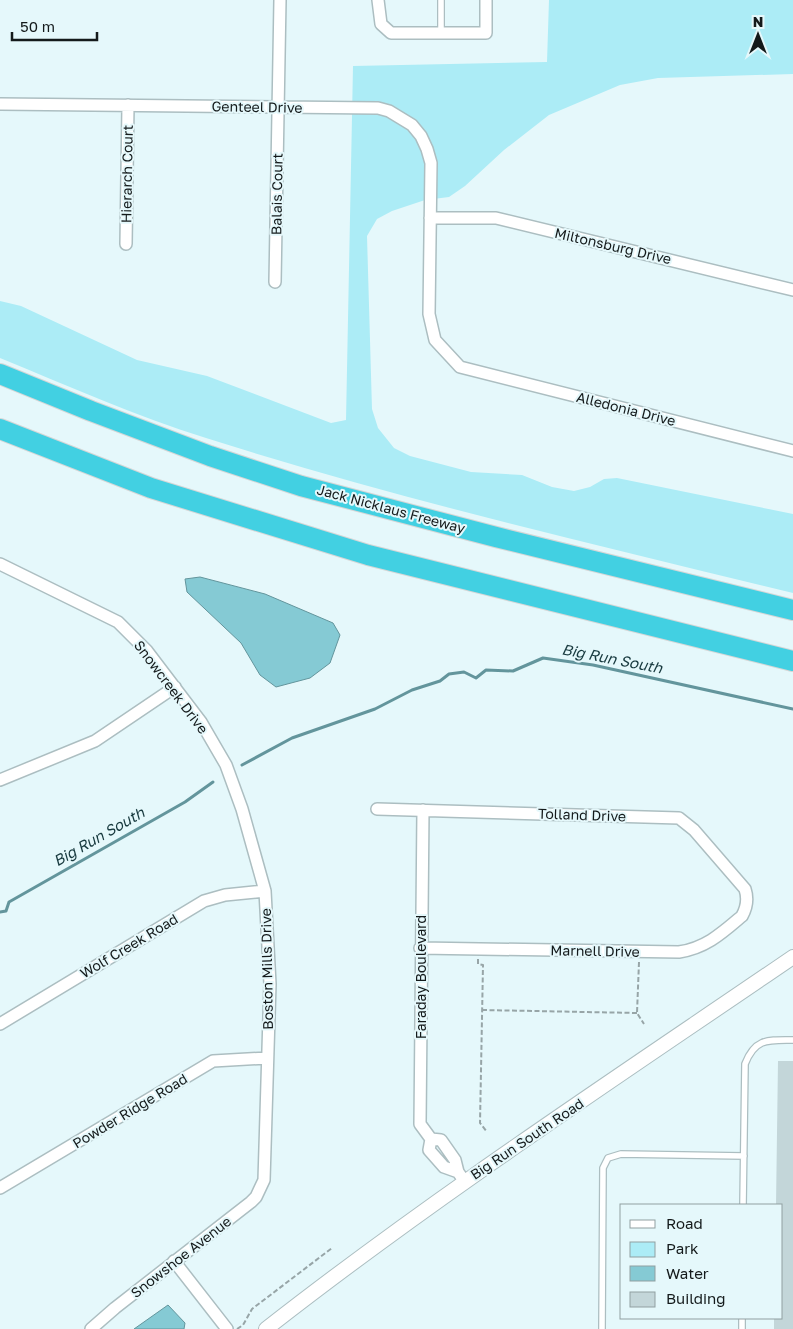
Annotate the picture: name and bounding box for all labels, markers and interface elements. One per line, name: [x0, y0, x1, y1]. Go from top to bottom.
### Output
scale bar: [12, 10, 98, 42]
north arrow: [733, 10, 783, 60]
text: N: [753, 13, 763, 30]
text: 50 m: [20, 17, 55, 35]
street label: Genteel Drive: [211, 97, 303, 116]
street label: Hierarch Court: [117, 125, 136, 223]
street label: Balais Court: [267, 153, 286, 235]
street label: Miltonsburg Drive: [553, 224, 673, 267]
street label: Alledonia Drive: [575, 388, 677, 429]
street label: Jack Nicklaus Freeway: [315, 481, 467, 537]
street label: Snowcreek Drive: [131, 637, 212, 737]
water label: Big Run South: [560, 639, 665, 678]
water label: Big Run South: [50, 802, 148, 870]
street label: Tolland Drive: [538, 804, 626, 825]
street label: Boston Mills Drive: [257, 908, 276, 1030]
street label: Wolf Creek Road: [77, 910, 181, 981]
street label: Faraday Boulevard: [412, 915, 429, 1039]
street label: Marnell Drive: [550, 941, 640, 960]
street label: Powder Ridge Road: [69, 1070, 190, 1151]
street label: Big Run South Road: [467, 1094, 587, 1183]
legend: [620, 1204, 783, 1319]
street label: Snowshoe Avenue: [127, 1212, 234, 1301]
text: Road: [666, 1214, 703, 1232]
text: Park: [666, 1239, 699, 1257]
text: Water: [666, 1264, 709, 1282]
text: Building: [666, 1289, 726, 1307]

